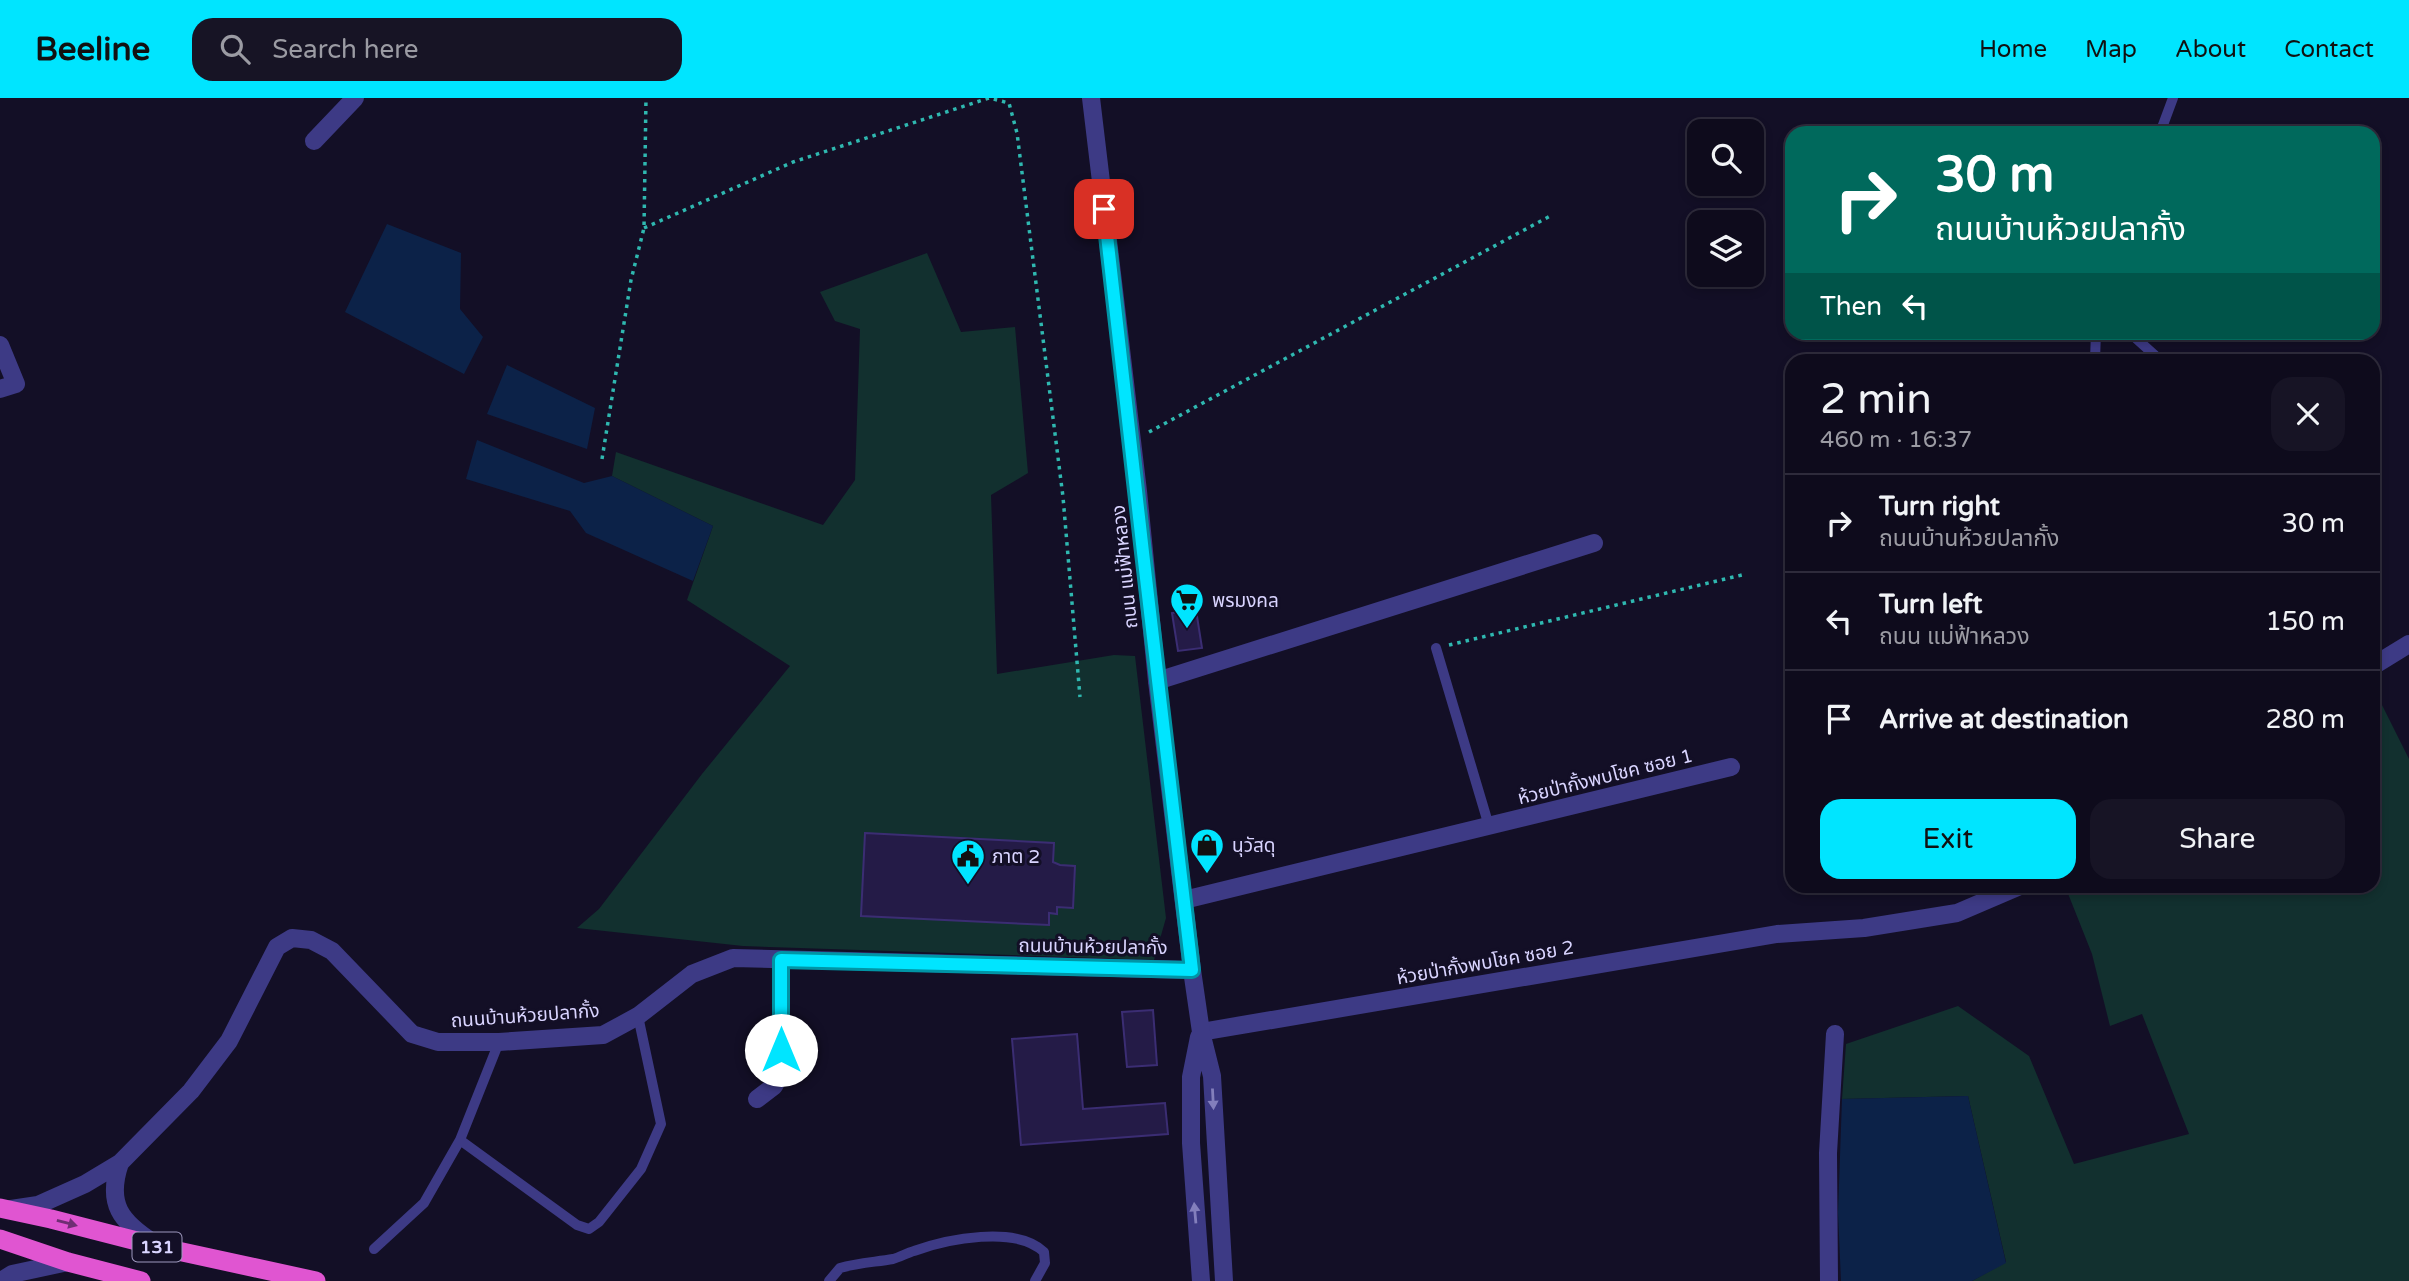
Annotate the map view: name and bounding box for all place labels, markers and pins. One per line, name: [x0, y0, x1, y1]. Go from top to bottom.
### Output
pin: [1074, 179, 1134, 239]
supermarket icon: พรมงคล: [1168, 581, 1206, 630]
place label: พรมงคล: [1212, 590, 1279, 612]
shop icon: นุวัสดุ: [1188, 826, 1226, 875]
place label: นุวัสดุ: [1232, 835, 1276, 857]
public building icon: ภาต 2: [949, 837, 987, 886]
place label: ภาต 2: [992, 846, 1040, 868]

